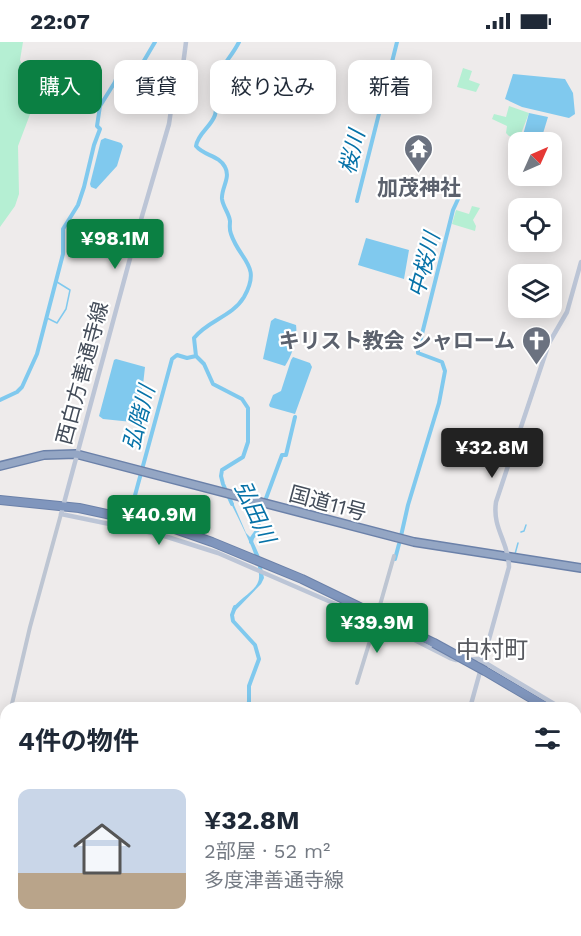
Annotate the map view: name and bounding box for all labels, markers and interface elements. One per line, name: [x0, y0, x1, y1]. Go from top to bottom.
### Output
text: 22:07: [30, 9, 90, 34]
chip: 購入: [18, 60, 102, 114]
chip: 賃貸: [114, 60, 198, 114]
chip: 絞り込み: [210, 60, 336, 114]
chip: 新着: [348, 60, 432, 114]
water label: 桜川: [335, 126, 370, 176]
temple icon: 加茂神社: [403, 132, 435, 174]
north arrow: [508, 132, 562, 186]
map controls: [508, 132, 562, 318]
place label: 加茂神社: [377, 175, 461, 200]
button: locate: [508, 198, 562, 252]
pin: ¥98.1M: [66, 219, 164, 270]
text: ¥98.1M: [81, 226, 149, 250]
water label: 中桜川: [403, 228, 445, 300]
button: layers: [508, 264, 562, 318]
street label: 西白方善通寺線: [51, 299, 113, 447]
church icon: キリスト教会 シャローム: [520, 324, 552, 366]
place label: キリスト教会 シャローム: [279, 328, 515, 353]
water label: 弘階川: [118, 381, 160, 453]
pin: ¥32.8M: [443, 428, 541, 479]
text: ¥32.8M: [455, 435, 529, 459]
water label: 弘田川: [230, 477, 281, 549]
street label: 国道11号: [286, 481, 370, 525]
pin: ¥40.9M: [110, 495, 208, 546]
text: ¥40.9M: [121, 502, 197, 526]
pin: ¥39.9M: [328, 603, 426, 654]
text: ¥39.9M: [340, 610, 414, 634]
district label: 中村町: [456, 636, 528, 664]
icon: filters: [531, 722, 564, 755]
text: 4件の物件: [18, 726, 139, 756]
text: ¥32.8M: [204, 805, 300, 835]
icon: home: [66, 813, 138, 885]
text: 2部屋 · 52 m²: [204, 839, 330, 863]
text: 多度津善通寺線: [204, 868, 344, 892]

